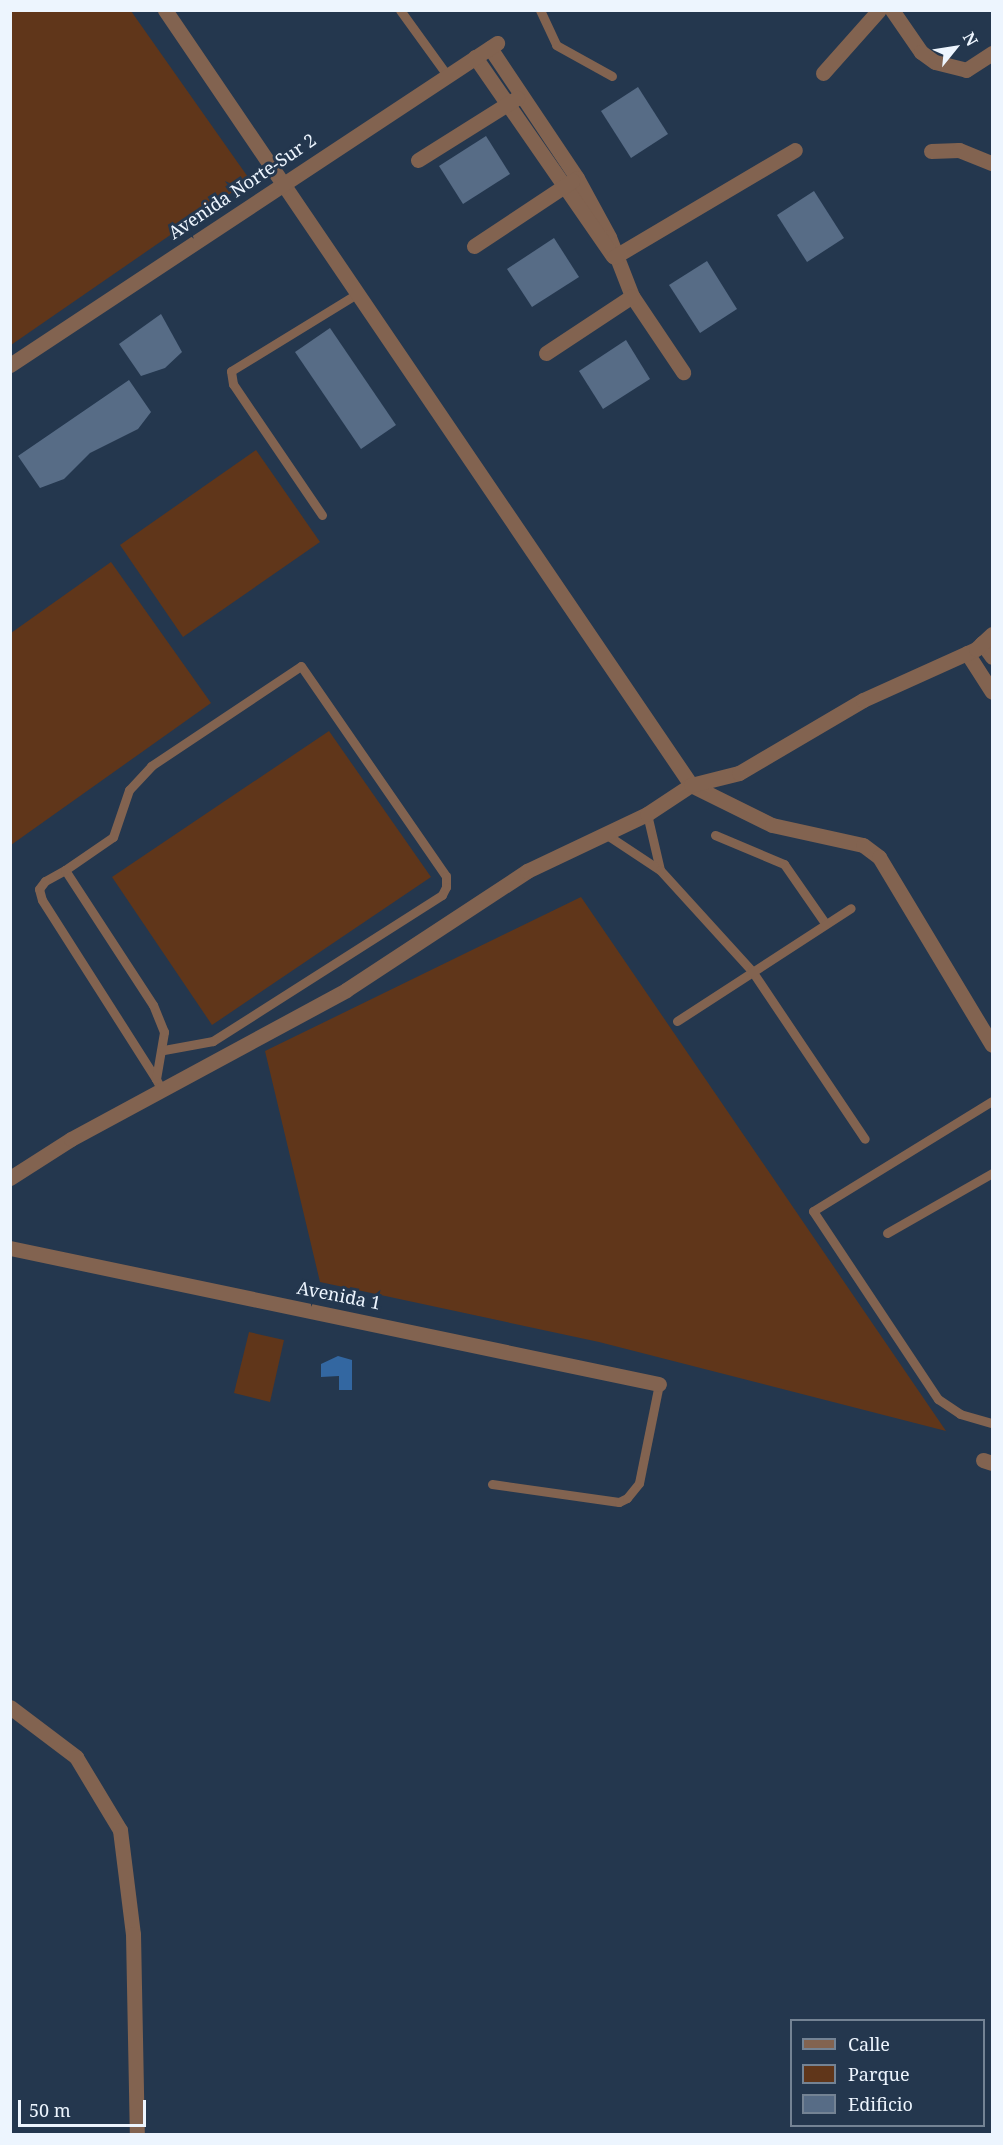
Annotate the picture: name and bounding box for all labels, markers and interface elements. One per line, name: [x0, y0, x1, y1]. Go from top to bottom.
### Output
north arrow: [925, 18, 985, 78]
text: N: [958, 28, 983, 50]
street label: Avenida Norte-Sur 2: [164, 129, 320, 243]
street label: Avenida 1: [295, 1276, 383, 1314]
legend: [790, 2019, 985, 2127]
text: Calle: [848, 2032, 890, 2056]
text: Parque: [848, 2062, 910, 2086]
scale bar: [21, 2088, 148, 2126]
text: Edificio: [848, 2092, 913, 2116]
text: 50 m: [29, 2098, 71, 2122]

